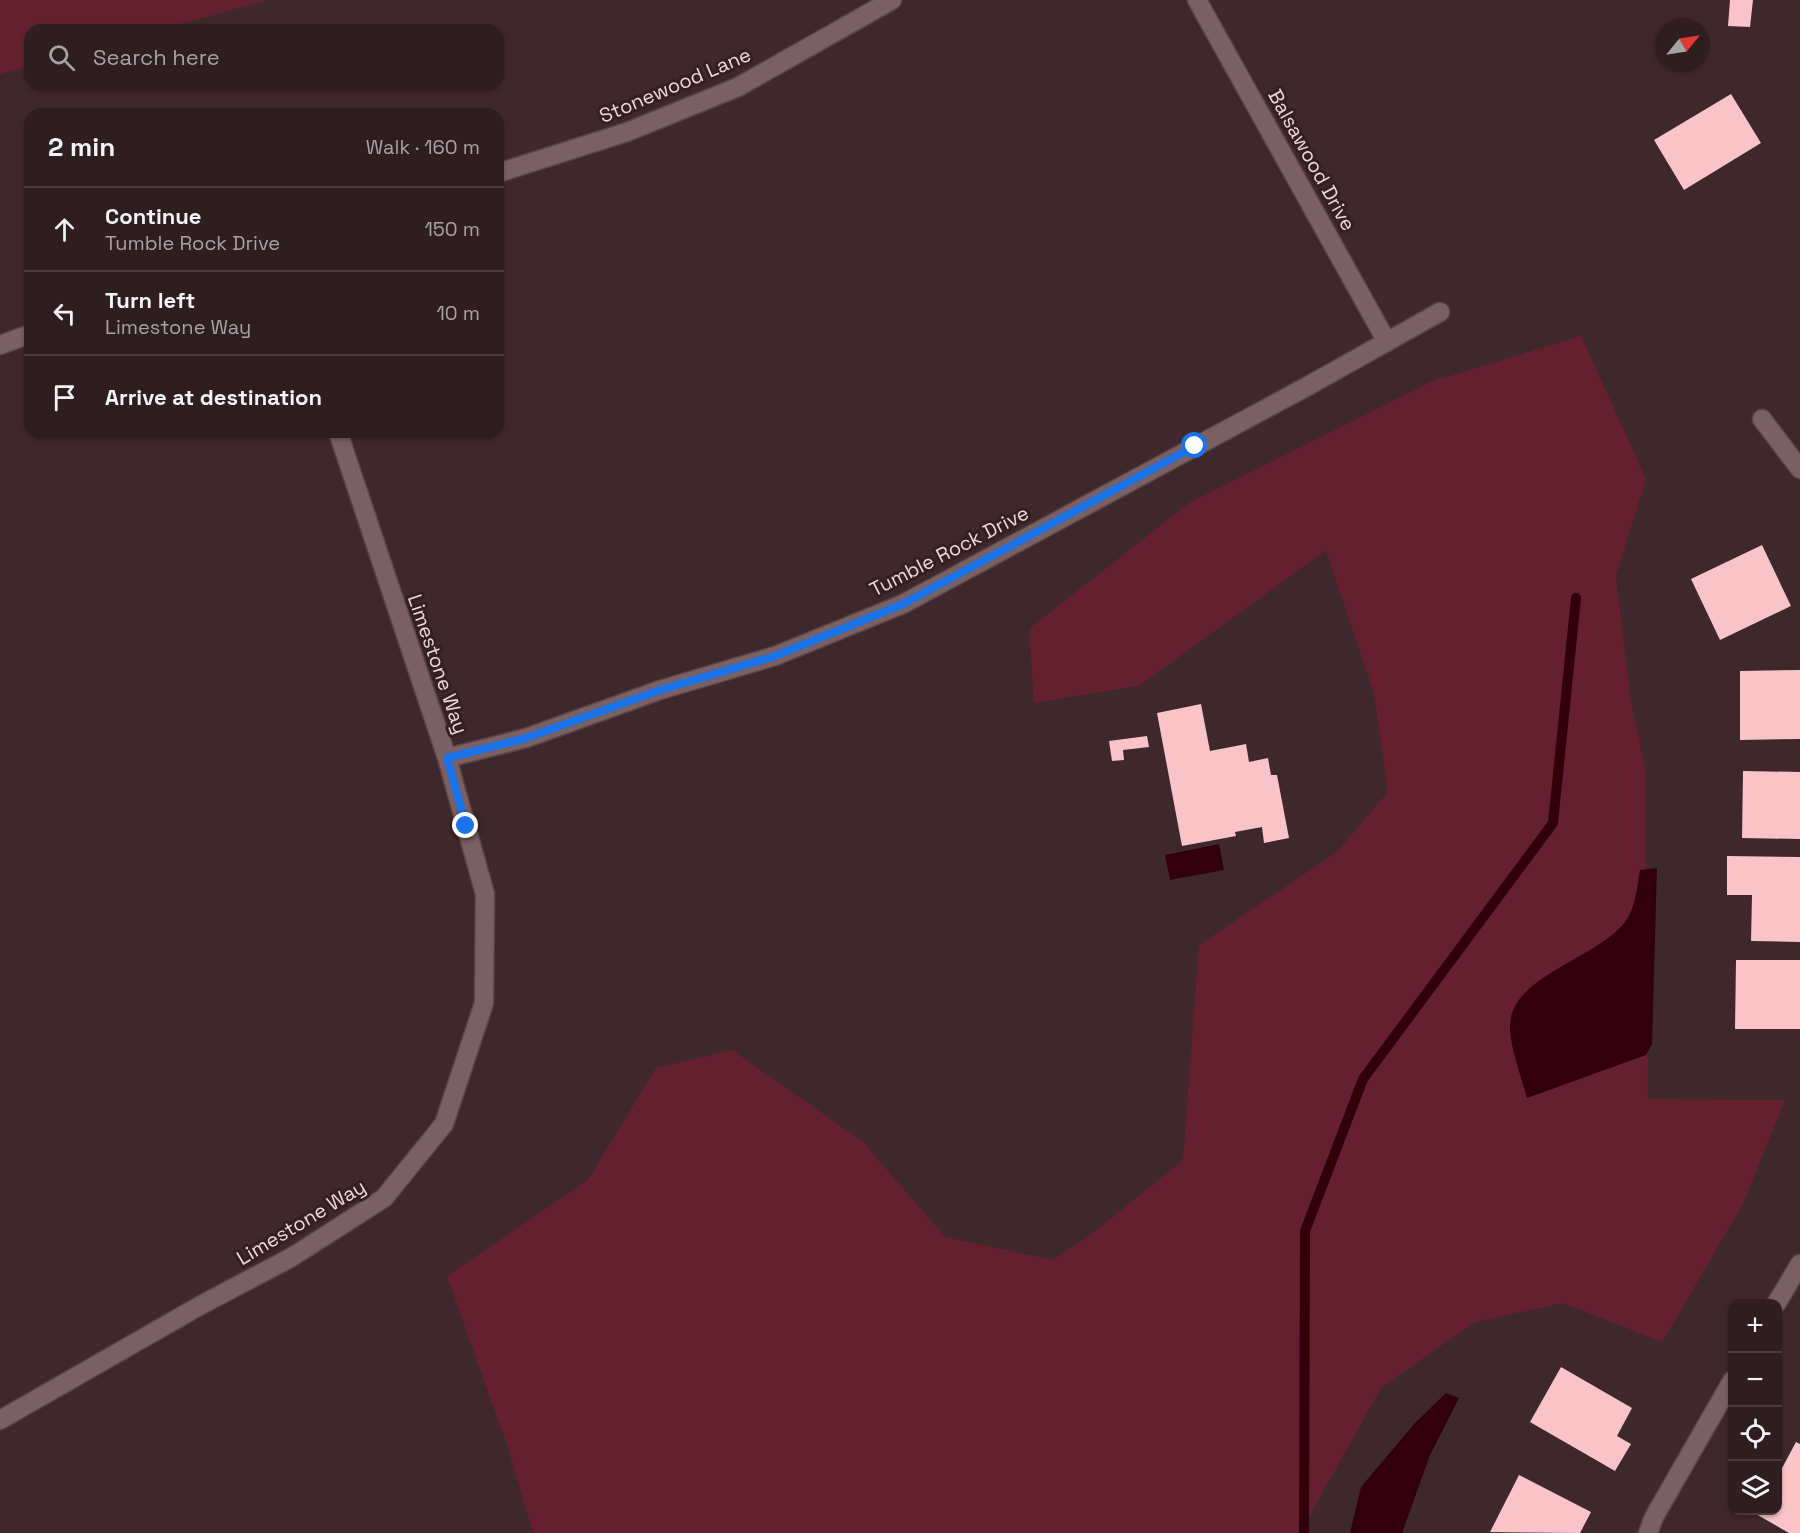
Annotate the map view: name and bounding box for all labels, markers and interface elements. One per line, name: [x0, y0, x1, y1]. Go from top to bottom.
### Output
north arrow: [1656, 18, 1710, 72]
search box: [24, 24, 504, 90]
icon: search: [45, 41, 78, 74]
street label: Stonewood Lane: [595, 41, 755, 129]
text: Search here: [93, 43, 220, 71]
street label: Balsawood Drive: [1262, 85, 1362, 235]
text: 2 min: [48, 130, 115, 164]
text: Walk · 160 m: [366, 134, 480, 160]
text: Continue: [105, 202, 201, 230]
icon: ahead: [48, 213, 81, 246]
text: 150 m: [425, 216, 480, 242]
text: Tumble Rock Drive: [105, 230, 280, 256]
text: Turn left: [105, 286, 195, 314]
icon: left: [48, 297, 81, 330]
text: 10 m: [436, 300, 480, 326]
text: Limestone Way: [105, 314, 251, 340]
icon: arrive: [48, 381, 81, 414]
text: Arrive at destination: [105, 383, 322, 411]
route start: [1181, 432, 1207, 458]
street label: Tumble Rock Drive: [865, 500, 1033, 602]
street label: Limestone Way: [402, 591, 474, 737]
route end: [452, 812, 478, 838]
street label: Limestone Way: [232, 1173, 370, 1271]
map controls: [1728, 1299, 1782, 1515]
button: +: [1728, 1299, 1782, 1353]
button: −: [1728, 1353, 1782, 1407]
button: locate: [1728, 1407, 1782, 1461]
button: layers: [1728, 1461, 1782, 1515]

